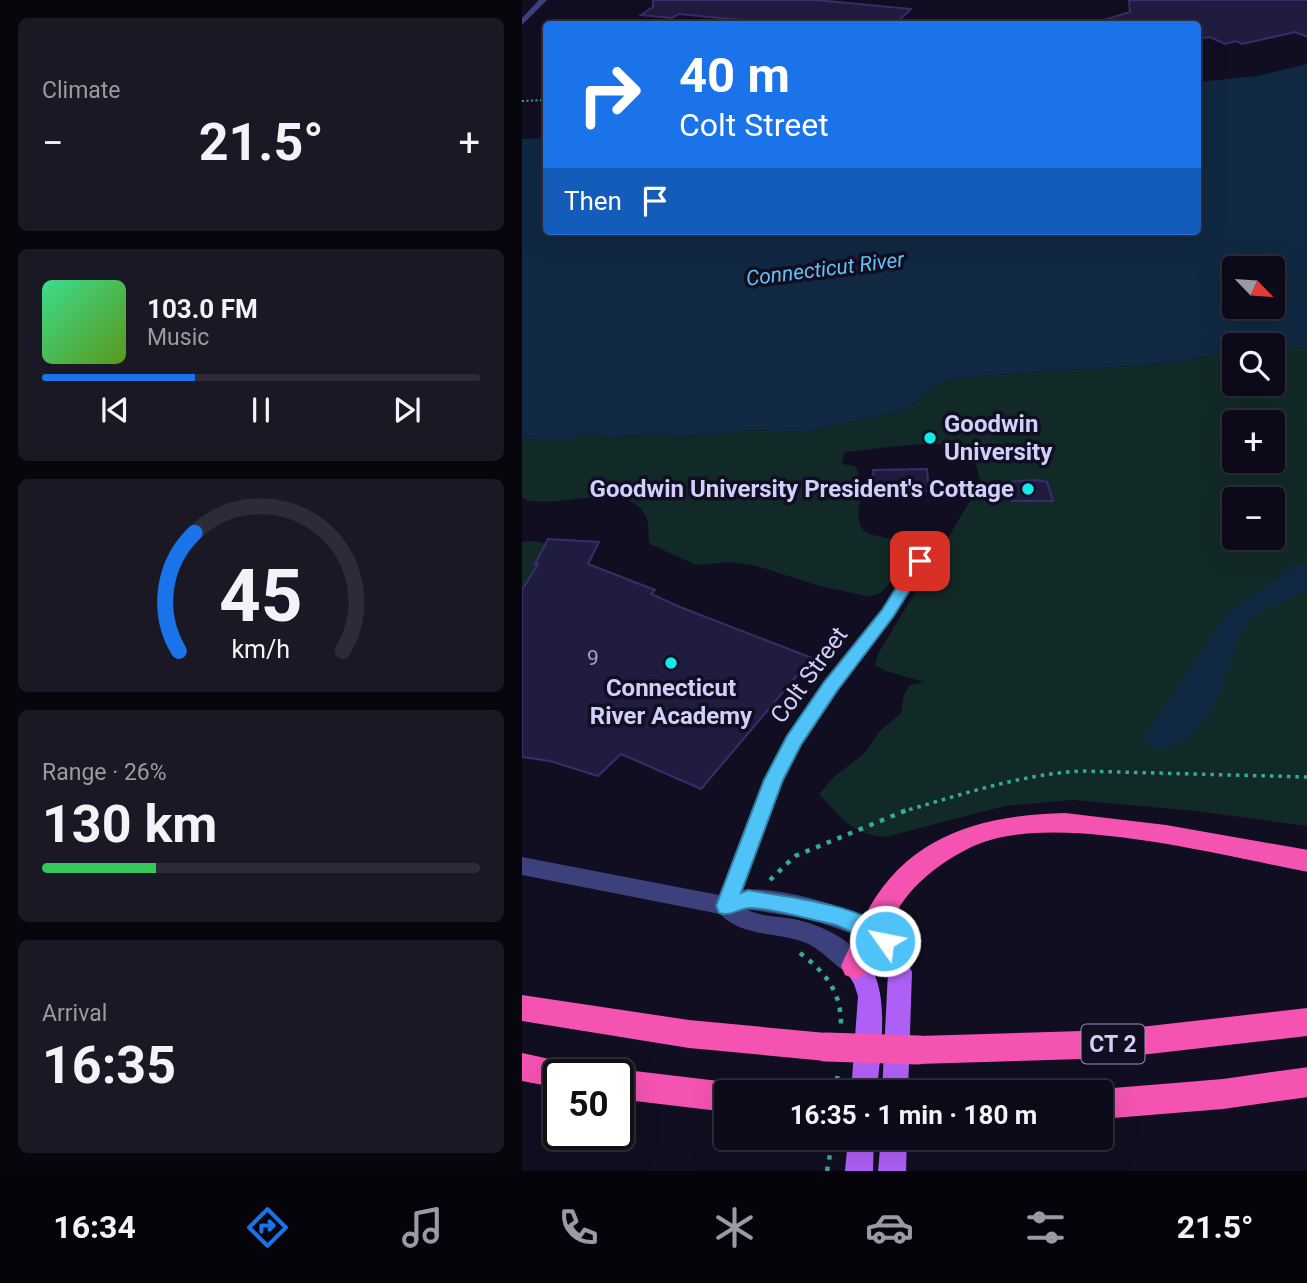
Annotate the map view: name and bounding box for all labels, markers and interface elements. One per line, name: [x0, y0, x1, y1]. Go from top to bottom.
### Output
text: 40 m: [679, 47, 790, 104]
icon: right: [564, 49, 655, 140]
text: Climate: [42, 77, 121, 104]
text: Colt Street: [679, 106, 829, 144]
text: 21.5°: [199, 112, 324, 173]
text: −: [42, 121, 64, 165]
text: +: [458, 121, 480, 165]
icon: arrive: [636, 182, 674, 220]
text: Then: [564, 186, 622, 216]
water label: Connecticut River: [745, 247, 907, 291]
north arrow: [1222, 256, 1285, 318]
map controls: [1222, 256, 1285, 550]
text: 103.0 FM: [147, 294, 258, 324]
text: Music: [147, 324, 209, 351]
button: search: [1222, 333, 1285, 396]
icon: previous: [96, 391, 134, 429]
icon: pause: [242, 391, 280, 429]
icon: next: [388, 391, 426, 429]
place label: Goodwin University: [944, 410, 1053, 466]
button: +: [1222, 410, 1285, 473]
marker: Goodwin University: [922, 430, 938, 446]
place label: Goodwin University President's Cottage: [590, 475, 1014, 503]
marker: Goodwin University President's Cottage: [1020, 481, 1036, 497]
button: −: [1222, 487, 1285, 550]
pin: [890, 531, 950, 591]
icon: arrive: [901, 542, 939, 580]
text: 45: [219, 554, 303, 640]
street label: Colt Street: [765, 621, 853, 729]
text: km/h: [232, 635, 290, 664]
house number: 9: [587, 646, 599, 670]
marker: Connecticut River Academy: [663, 655, 679, 671]
place label: Connecticut River Academy: [590, 674, 753, 730]
text: Range · 26%: [42, 759, 167, 786]
text: 130 km: [42, 794, 217, 855]
position arrow: [848, 904, 922, 978]
text: Arrival: [42, 1000, 107, 1027]
road number: CT 2: [1082, 1024, 1144, 1064]
text: 16:35: [42, 1035, 176, 1096]
speed limit sign: 50: [543, 1059, 634, 1150]
text: 16:35 · 1 min · 180 m: [790, 1100, 1037, 1130]
icon: directions: [243, 1203, 292, 1252]
icon: music: [398, 1203, 447, 1252]
icon: phone: [554, 1203, 603, 1252]
icon: climate: [710, 1203, 759, 1252]
icon: car: [865, 1203, 914, 1252]
icon: filters: [1021, 1203, 1070, 1252]
text: 16:34: [53, 1208, 136, 1246]
text: 21.5°: [1177, 1208, 1254, 1246]

